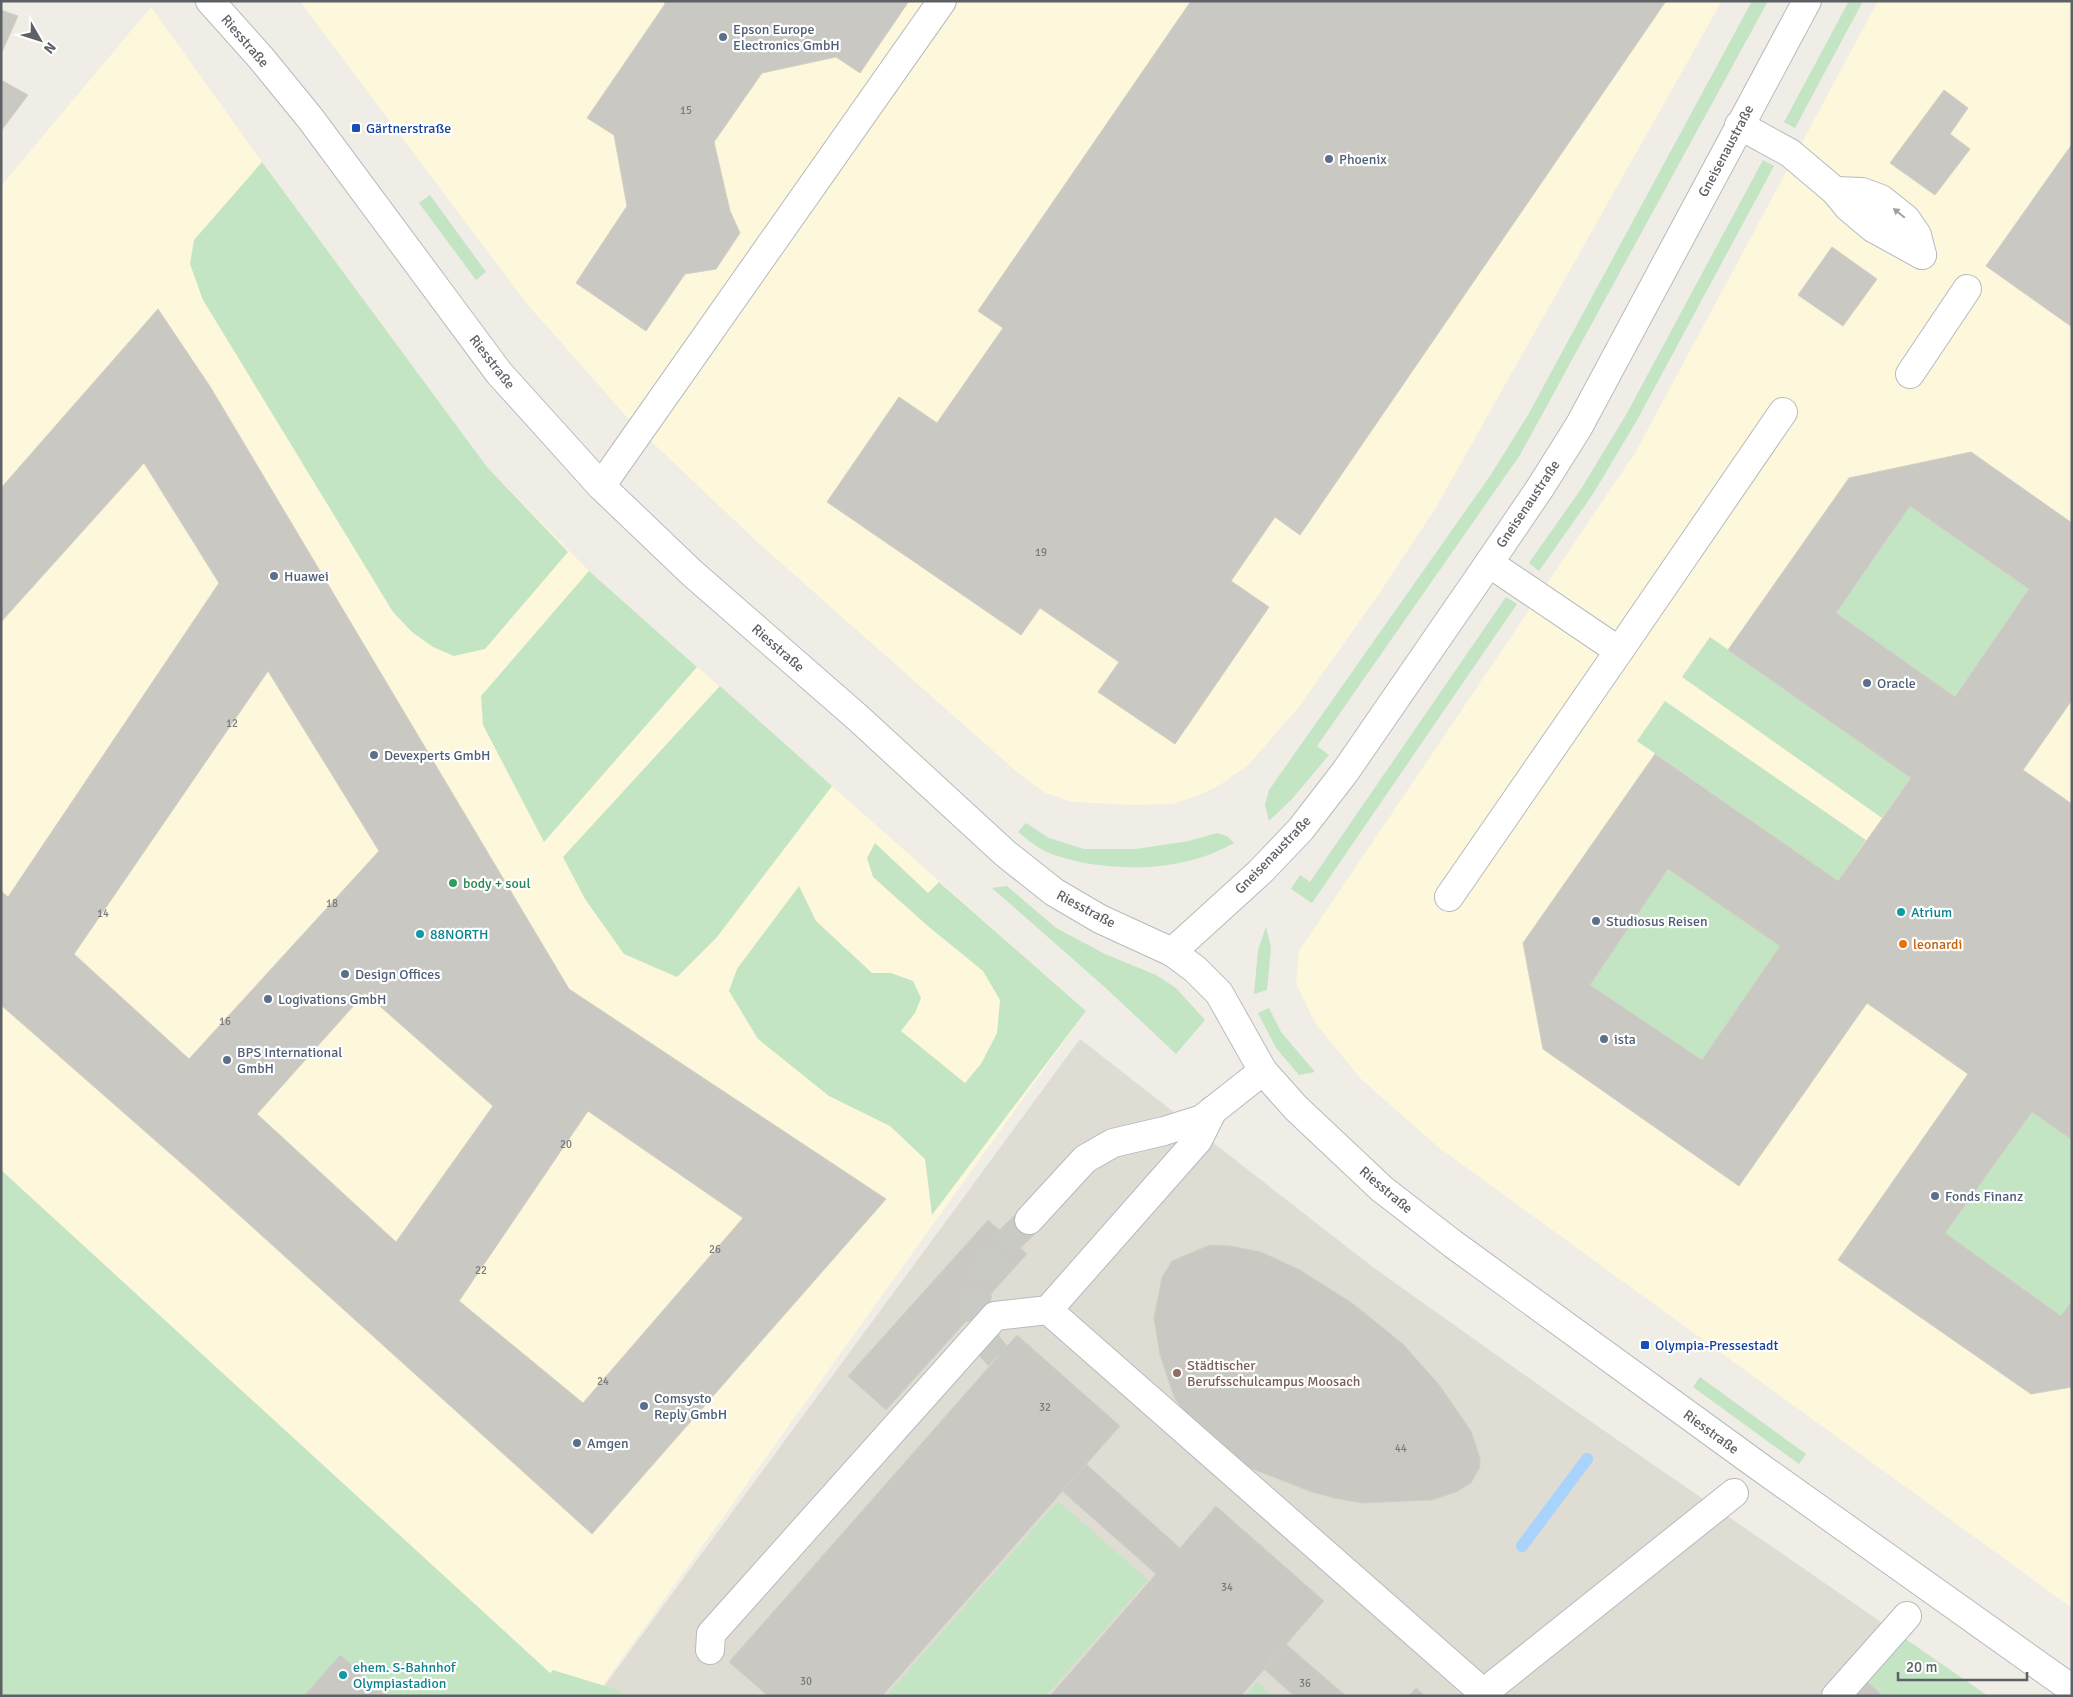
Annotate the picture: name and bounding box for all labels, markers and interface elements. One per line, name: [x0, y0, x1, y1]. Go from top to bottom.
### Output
street label: Riesstraße: [217, 11, 273, 71]
north arrow: [15, 15, 65, 65]
place label: Epson Europe Electronics GmbH: [733, 21, 840, 54]
marker: Epson Europe Electronics GmbH: [717, 31, 729, 43]
text: N: [40, 39, 59, 57]
street label: Gneisenaustraße: [1695, 102, 1757, 200]
house number: 15: [680, 104, 692, 117]
place label: Gärtnerstraße: [366, 120, 451, 137]
marker: Gärtnerstraße: [350, 122, 362, 134]
place label: Phoenix: [1339, 151, 1387, 168]
marker: Phoenix: [1323, 153, 1335, 165]
one-way arrow: [1893, 208, 1906, 219]
street label: Riesstraße: [466, 331, 518, 393]
street label: Gneisenaustraße: [1492, 457, 1564, 551]
house number: 19: [1035, 546, 1047, 559]
place label: Huawei: [284, 568, 329, 585]
marker: Huawei: [268, 570, 280, 582]
street label: Riesstraße: [748, 620, 808, 676]
place label: Oracle: [1877, 675, 1916, 692]
marker: Oracle: [1861, 677, 1873, 689]
house number: 12: [226, 717, 238, 730]
place label: Devexperts GmbH: [384, 747, 491, 764]
marker: Devexperts GmbH: [368, 749, 380, 761]
street label: Gneisenaustraße: [1231, 812, 1315, 898]
place label: body + soul: [463, 875, 531, 892]
marker: body + soul: [447, 877, 459, 889]
street label: Riesstraße: [1054, 886, 1118, 932]
house number: 18: [326, 897, 338, 910]
place label: Atrium: [1911, 904, 1952, 921]
marker: Atrium: [1895, 906, 1907, 918]
house number: 14: [97, 907, 109, 920]
place label: Studiosus Reisen: [1606, 913, 1708, 930]
marker: Studiosus Reisen: [1590, 915, 1602, 927]
place label: 88NORTH: [430, 926, 488, 943]
marker: 88NORTH: [414, 928, 426, 940]
place label: leonardi: [1913, 936, 1962, 953]
marker: leonardi: [1897, 938, 1909, 950]
place label: Design Offices: [355, 966, 440, 983]
marker: Design Offices: [339, 968, 351, 980]
place label: Logivations GmbH: [278, 991, 386, 1008]
marker: Logivations GmbH: [262, 993, 274, 1005]
house number: 16: [219, 1015, 231, 1028]
place label: ista: [1614, 1031, 1636, 1048]
marker: ista: [1598, 1033, 1610, 1045]
place label: BPS International GmbH: [237, 1044, 342, 1077]
marker: BPS International GmbH: [221, 1054, 233, 1066]
house number: 20: [560, 1138, 572, 1151]
street label: Riesstraße: [1356, 1163, 1416, 1217]
place label: Fonds Finanz: [1945, 1188, 2023, 1205]
marker: Fonds Finanz: [1929, 1190, 1941, 1202]
house number: 26: [709, 1243, 721, 1256]
house number: 22: [475, 1264, 487, 1277]
place label: Olympia-Pressestadt: [1655, 1337, 1778, 1354]
marker: Olympia-Pressestadt: [1639, 1339, 1651, 1351]
place label: Städtischer Berufsschulcampus Moosach: [1187, 1357, 1360, 1390]
marker: Städtischer Berufsschulcampus Moosach: [1171, 1367, 1183, 1379]
house number: 24: [597, 1375, 609, 1388]
place label: Comsysto Reply GmbH: [654, 1390, 727, 1423]
marker: Comsysto Reply GmbH: [638, 1400, 650, 1412]
house number: 32: [1039, 1401, 1051, 1414]
street label: Riesstraße: [1680, 1406, 1742, 1458]
place label: Amgen: [587, 1435, 629, 1452]
marker: Amgen: [571, 1437, 583, 1449]
house number: 44: [1395, 1442, 1407, 1455]
house number: 34: [1221, 1581, 1233, 1594]
scale bar: [1898, 1650, 2027, 1682]
text: 20 m: [1906, 1658, 1937, 1676]
place label: ehem. S-Bahnhof Olympiastadion: [353, 1659, 457, 1692]
marker: ehem. S-Bahnhof Olympiastadion: [337, 1669, 349, 1681]
house number: 30: [800, 1675, 812, 1688]
house number: 36: [1299, 1677, 1311, 1690]

